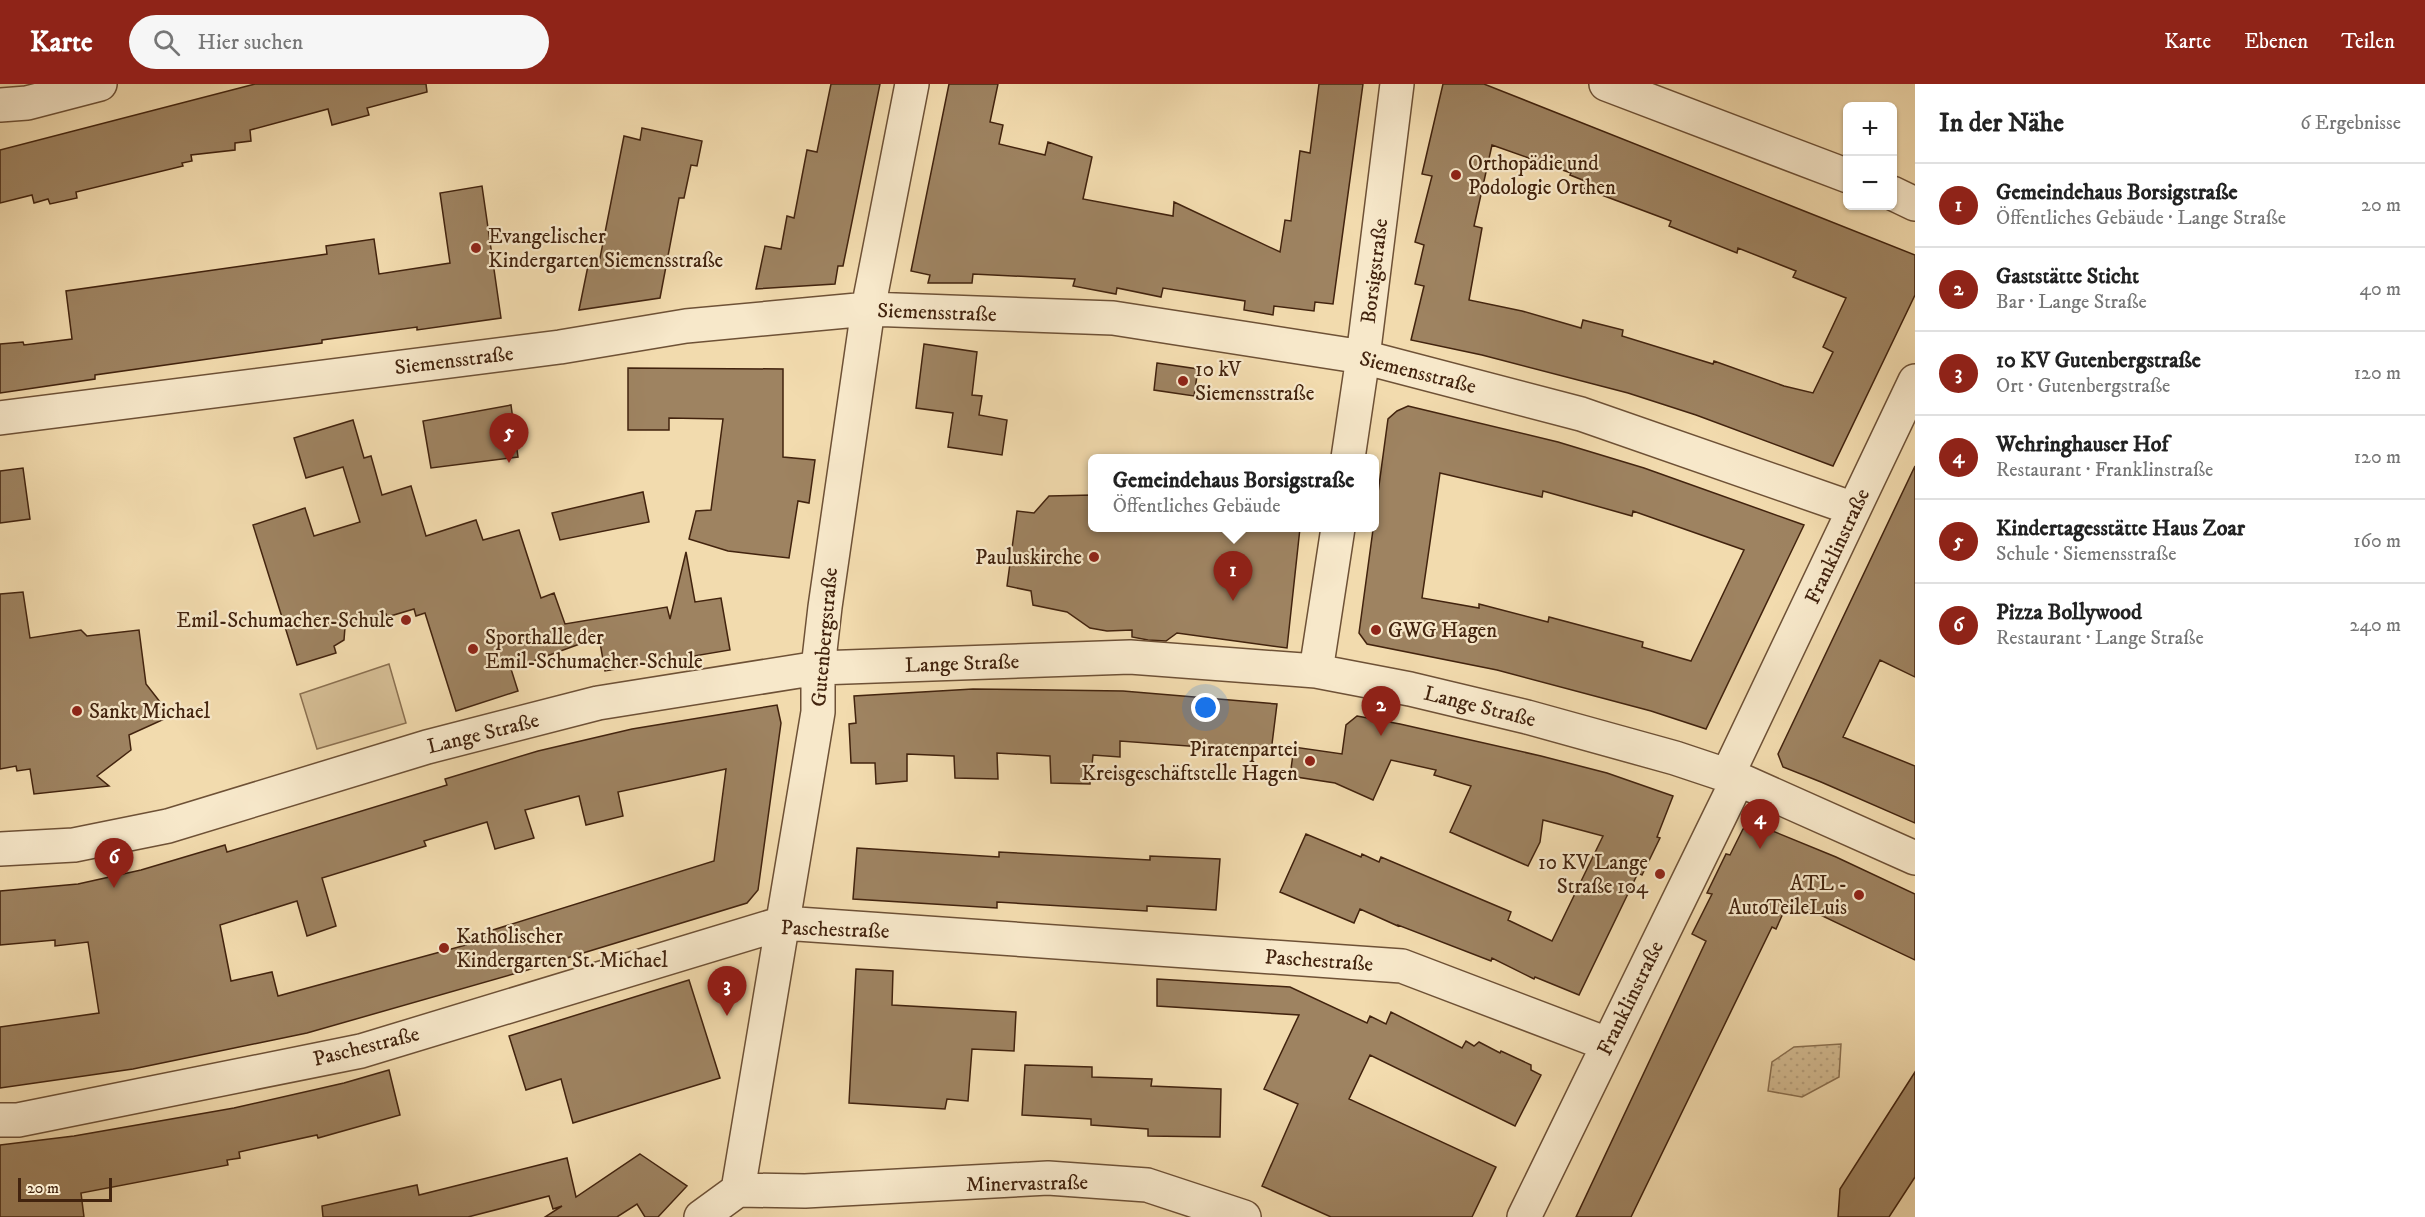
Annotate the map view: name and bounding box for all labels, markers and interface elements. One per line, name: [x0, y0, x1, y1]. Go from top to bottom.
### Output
search box: [129, 15, 549, 69]
text: Karte: [30, 25, 93, 60]
icon: search: [150, 26, 183, 59]
text: Hier suchen: [198, 29, 303, 56]
text: Karte: [2164, 29, 2211, 55]
text: Ebenen: [2244, 29, 2308, 55]
text: Teilen: [2341, 29, 2395, 55]
map controls: [1843, 102, 1897, 210]
button: +: [1843, 102, 1897, 156]
text: In der Nähe: [1939, 107, 2064, 140]
text: 6 Ergebnisse: [2300, 111, 2401, 136]
place label: Orthopädie und Podologie Orthen: [1468, 151, 1616, 201]
button: −: [1843, 156, 1897, 210]
marker: Orthopädie und Podologie Orthen: [1449, 168, 1463, 182]
text: Gemeindehaus Borsigstraße: [1996, 179, 2238, 206]
text: 1: [1955, 193, 1962, 218]
text: 20 m: [2361, 193, 2401, 218]
text: Öffentliches Gebäude · Lange Straße: [1996, 206, 2286, 231]
street label: Borsigstraße: [1356, 217, 1394, 325]
place label: Evangelischer Kindergarten Siemensstraße: [488, 224, 724, 274]
marker: Evangelischer Kindergarten Siemensstraße: [469, 241, 483, 255]
text: Gaststätte Sticht: [1996, 263, 2139, 290]
text: 2: [1954, 277, 1963, 302]
text: 40 m: [2359, 277, 2401, 302]
text: Bar · Lange Straße: [1996, 290, 2147, 315]
street label: Siemensstraße: [877, 298, 997, 328]
street label: Siemensstraße: [393, 341, 515, 381]
street label: Siemensstraße: [1357, 346, 1479, 400]
text: 10 KV Gutenbergstraße: [1996, 347, 2201, 374]
place label: 10 kV Siemensstraße: [1195, 357, 1315, 407]
text: 3: [1955, 361, 1962, 386]
text: 120 m: [2354, 361, 2401, 386]
marker: 10 kV Siemensstraße: [1176, 374, 1190, 388]
text: Ort · Gutenbergstraße: [1996, 374, 2170, 399]
pin: 5: [490, 414, 528, 463]
text: Wehringhauser Hof: [1996, 431, 2168, 458]
text: 4: [1953, 445, 1964, 470]
text: 120 m: [2354, 445, 2401, 470]
popup: [1088, 454, 1379, 532]
text: Restaurant · Franklinstraße: [1996, 458, 2213, 483]
text: Gemeindehaus Borsigstraße: [1113, 467, 1354, 494]
street label: Franklinstraße: [1800, 484, 1876, 608]
text: Öffentliches Gebäude: [1113, 494, 1281, 519]
text: Kindertagesstätte Haus Zoar: [1996, 515, 2245, 542]
text: 5: [1954, 529, 1963, 554]
text: 160 m: [2353, 529, 2401, 554]
text: Schule · Siemensstraße: [1996, 542, 2176, 567]
place label: Pauluskirche: [975, 545, 1082, 571]
marker: Pauluskirche: [1087, 550, 1101, 564]
pin: 1: [1214, 552, 1252, 601]
street label: Gutenbergstraße: [806, 566, 844, 708]
text: Pizza Bollywood: [1996, 599, 2142, 626]
place label: Emil-Schumacher-Schule: [176, 608, 394, 634]
marker: Emil-Schumacher-Schule: [399, 613, 413, 627]
text: 6: [1953, 613, 1964, 638]
text: 240 m: [2350, 613, 2401, 638]
place label: GWG Hagen: [1388, 618, 1497, 644]
marker: GWG Hagen: [1369, 623, 1383, 637]
place label: Sporthalle der Emil-Schumacher-Schule: [485, 625, 703, 675]
text: Restaurant · Lange Straße: [1996, 626, 2204, 651]
marker: Sporthalle der Emil-Schumacher-Schule: [466, 642, 480, 656]
street label: Lange Straße: [904, 649, 1020, 679]
street label: Lange Straße: [1421, 681, 1539, 733]
pin: 2: [1362, 686, 1400, 736]
your location: [1191, 693, 1220, 722]
place label: Sankt Michael: [89, 699, 211, 725]
marker: Sankt Michael: [70, 704, 84, 718]
street label: Lange Straße: [425, 707, 542, 760]
place label: Piratenpartei Kreisgeschäftstelle Hagen: [1081, 737, 1298, 787]
marker: Piratenpartei Kreisgeschäftstelle Hagen: [1303, 754, 1317, 768]
pin: 4: [1740, 800, 1780, 849]
pin: 6: [94, 838, 134, 888]
place label: 10 KV Lange Straße 104: [1538, 850, 1649, 900]
marker: 10 KV Lange Straße 104: [1653, 867, 1667, 881]
place label: ATL - AutoTeileLuis: [1728, 871, 1847, 921]
marker: ATL - AutoTeileLuis: [1852, 888, 1866, 902]
street label: Paschestraße: [780, 915, 890, 945]
place label: Katholischer Kindergarten St. Michael: [456, 924, 668, 974]
street label: Franklinstraße: [1592, 937, 1670, 1060]
marker: Katholischer Kindergarten St. Michael: [437, 941, 451, 955]
street label: Paschestraße: [1264, 944, 1374, 978]
pin: 3: [708, 966, 746, 1016]
street label: Paschestraße: [310, 1021, 422, 1073]
street label: Minervastraße: [966, 1170, 1089, 1198]
scale bar: [18, 1175, 112, 1202]
text: 20 m: [27, 1178, 59, 1198]

